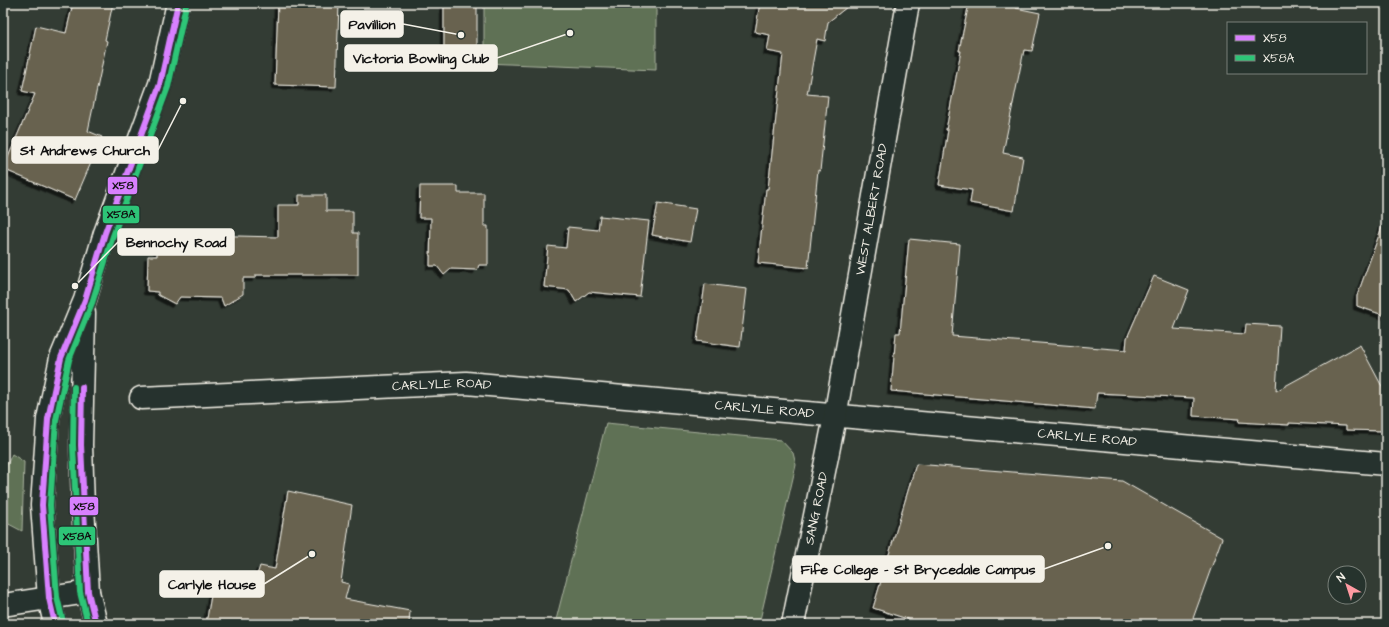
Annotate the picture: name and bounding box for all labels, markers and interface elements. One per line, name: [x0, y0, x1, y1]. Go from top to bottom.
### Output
callout: Pavillion: [341, 11, 403, 37]
text: Pavillion: [349, 15, 395, 35]
legend: [1227, 22, 1367, 74]
text: X58: [1263, 30, 1287, 47]
callout: Victoria Bowling Club: [345, 45, 497, 71]
text: Victoria Bowling Club: [352, 49, 489, 70]
text: X58A: [1263, 50, 1294, 67]
callout: St Andrews Church: [12, 137, 158, 163]
text: St Andrews Church: [19, 141, 151, 161]
street label: WEST ALBERT ROAD: [851, 142, 892, 277]
line badge: X58: [107, 176, 138, 195]
text: X58: [112, 178, 135, 193]
line badge: X58A: [102, 205, 140, 224]
text: X58A: [107, 207, 136, 222]
callout: Bennochy Road: [118, 229, 234, 255]
text: Bennochy Road: [126, 233, 227, 253]
street label: CARLYLE ROAD: [392, 374, 493, 395]
street label: CARLYLE ROAD: [714, 396, 815, 423]
street label: CARLYLE ROAD: [1037, 424, 1138, 451]
street label: SANG ROAD: [800, 470, 833, 546]
line badge: X58: [69, 496, 99, 516]
text: X58: [73, 499, 96, 514]
line badge: X58A: [58, 526, 96, 546]
text: X58A: [63, 529, 92, 544]
callout: Fife College - St Brycedale Campus: [793, 556, 1044, 582]
text: Fife College - St Brycedale Campus: [800, 560, 1036, 581]
north arrow: [1327, 565, 1367, 605]
text: N: [1334, 570, 1348, 586]
callout: Carlyle House: [160, 571, 264, 597]
text: Carlyle House: [168, 575, 256, 595]

